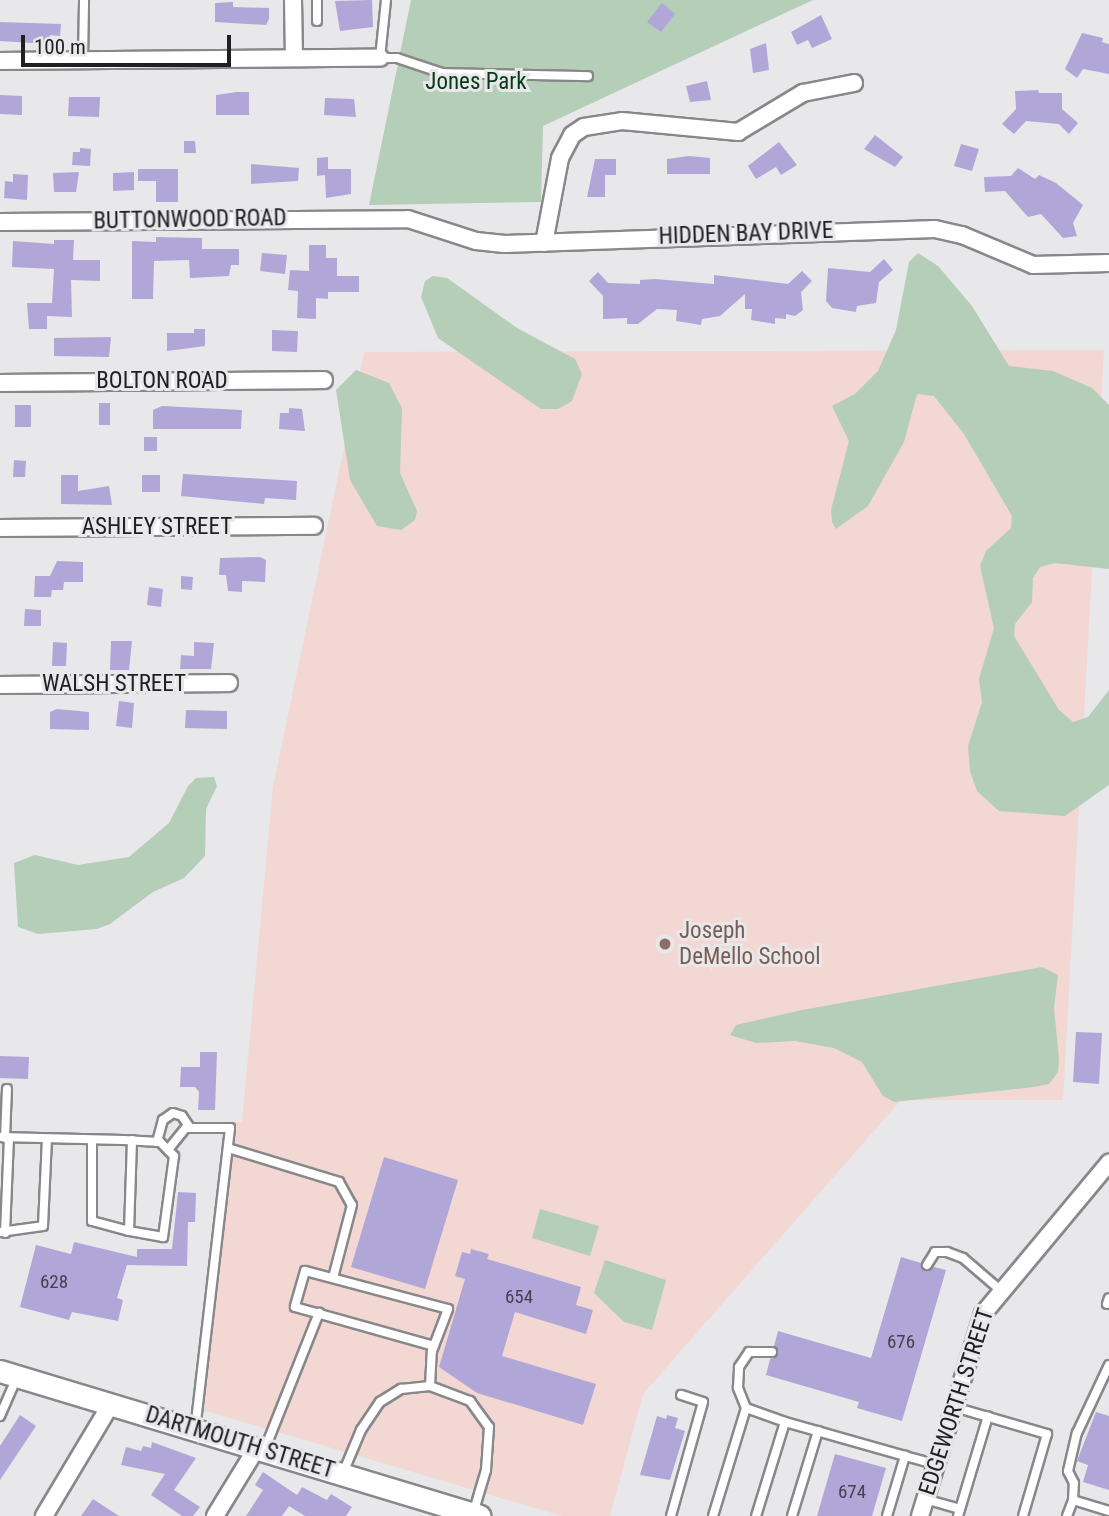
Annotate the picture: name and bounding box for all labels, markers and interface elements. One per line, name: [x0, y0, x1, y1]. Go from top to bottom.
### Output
scale bar: [24, 21, 234, 65]
text: 100 m: [34, 35, 86, 59]
park label: Jones Park: [425, 68, 527, 96]
street label: BUTTONWOOD ROAD: [93, 205, 287, 235]
street label: HIDDEN BAY DRIVE: [658, 217, 834, 251]
street label: BOLTON ROAD: [96, 367, 228, 395]
street label: ASHLEY STREET: [82, 513, 232, 541]
street label: WALSH STREET: [42, 670, 186, 698]
place label: Joseph DeMello School: [679, 917, 820, 971]
marker: Joseph DeMello School: [657, 936, 673, 952]
house number: 628: [40, 1271, 68, 1293]
house number: 654: [505, 1286, 533, 1308]
street label: EDGEWORTH STREET: [914, 1305, 1000, 1499]
house number: 676: [887, 1331, 915, 1353]
street label: DARTMOUTH STREET: [142, 1401, 338, 1485]
house number: 674: [838, 1481, 866, 1503]

